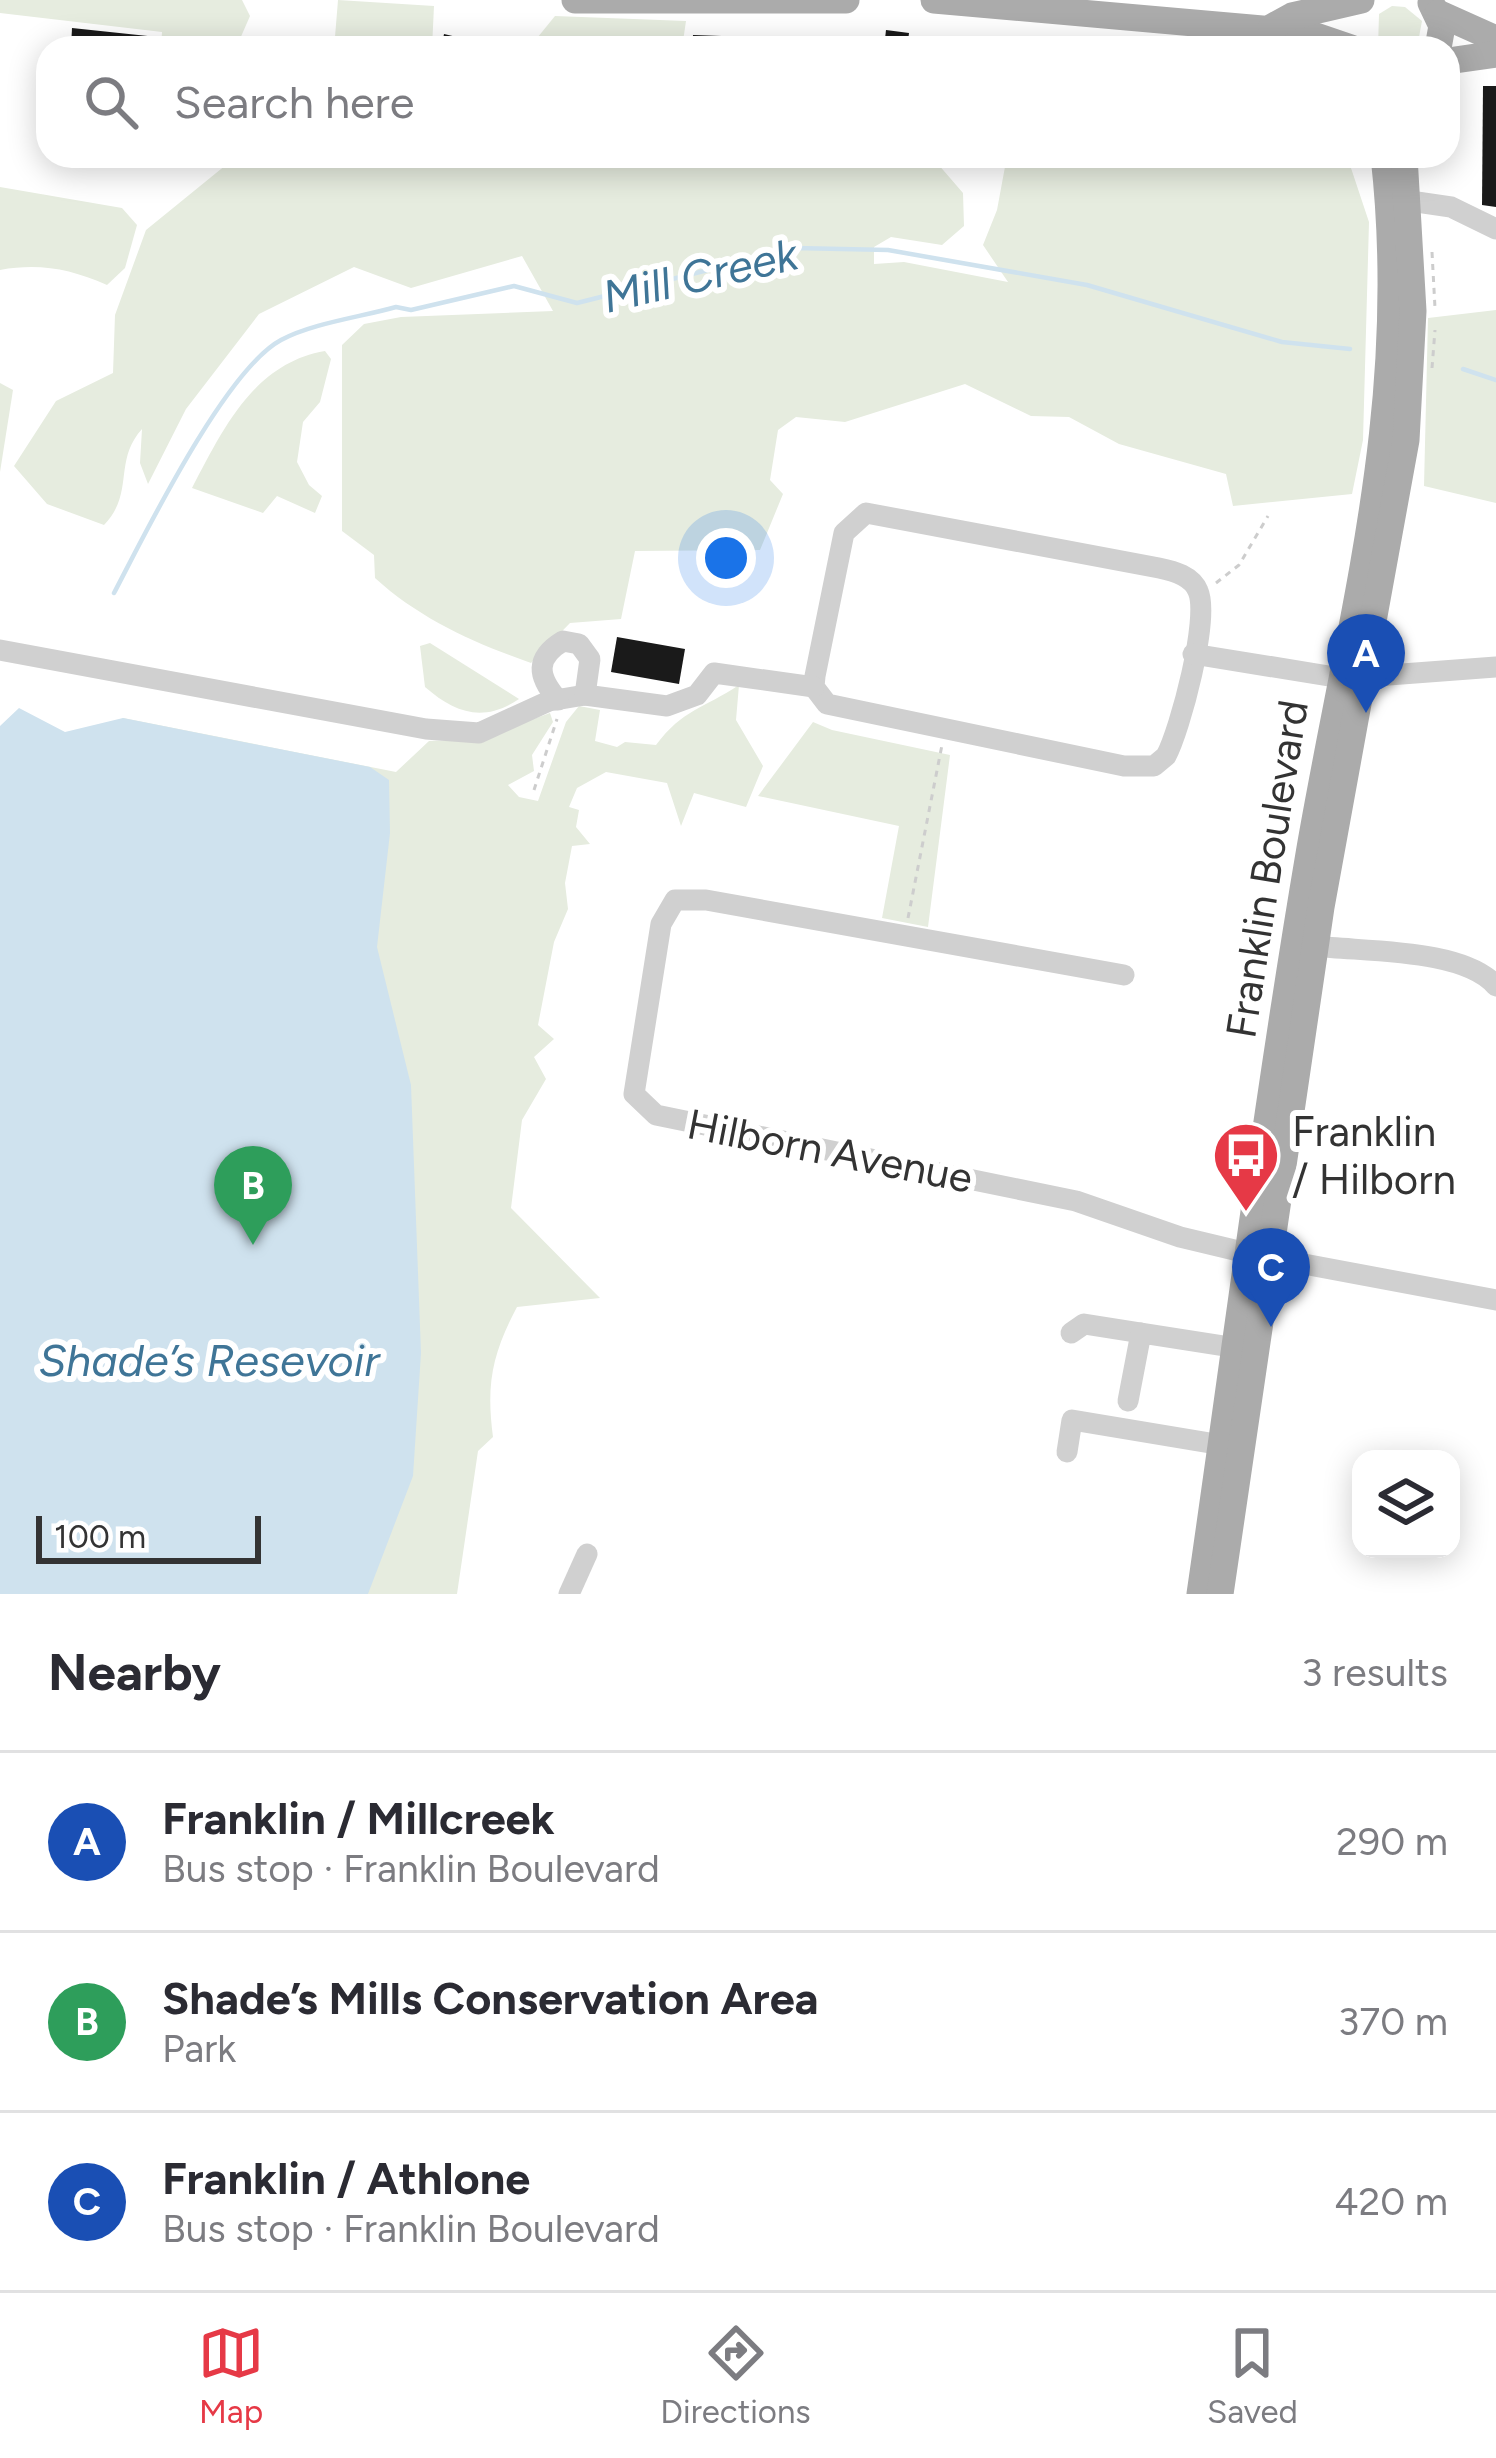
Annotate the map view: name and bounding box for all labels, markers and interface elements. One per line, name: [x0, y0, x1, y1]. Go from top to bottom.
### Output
search box: [36, 36, 1460, 168]
icon: search: [78, 69, 144, 135]
text: Search here: [174, 75, 414, 129]
water label: Mill Creek: [597, 226, 804, 324]
your location: [696, 528, 756, 588]
pin: A: [1327, 614, 1405, 713]
street label: Franklin Boulevard: [1215, 696, 1319, 1042]
street label: Hilborn Avenue: [683, 1098, 977, 1204]
place label: Franklin / Hilborn: [1292, 1106, 1456, 1205]
bus stop icon: Franklin / Hilborn: [1211, 1120, 1281, 1214]
pin: B: [214, 1146, 292, 1245]
pin: C: [1232, 1228, 1310, 1327]
water label: Shade’s Resevoir: [38, 1333, 381, 1387]
map controls: [1352, 1450, 1460, 1558]
button: layers: [1352, 1450, 1460, 1558]
scale bar: [36, 1510, 261, 1563]
text: 100 m: [54, 1517, 146, 1556]
text: Nearby: [48, 1642, 221, 1703]
text: 3 results: [1301, 1649, 1448, 1696]
text: Franklin / Millcreek: [162, 1791, 555, 1845]
text: A: [73, 1818, 101, 1865]
text: 290 m: [1336, 1818, 1448, 1865]
text: Bus stop · Franklin Boulevard: [162, 1845, 660, 1892]
text: Shade’s Mills Conservation Area: [162, 1971, 819, 2025]
text: B: [75, 1998, 99, 2045]
text: 370 m: [1338, 1998, 1448, 2045]
text: Park: [162, 2025, 236, 2072]
text: Franklin / Athlone: [162, 2151, 530, 2205]
text: C: [73, 2178, 101, 2225]
text: 420 m: [1334, 2178, 1448, 2225]
text: Bus stop · Franklin Boulevard: [162, 2205, 660, 2252]
tab: Map: [198, 2320, 264, 2431]
tab: Directions: [660, 2320, 811, 2431]
tab: Saved: [1207, 2320, 1298, 2431]

